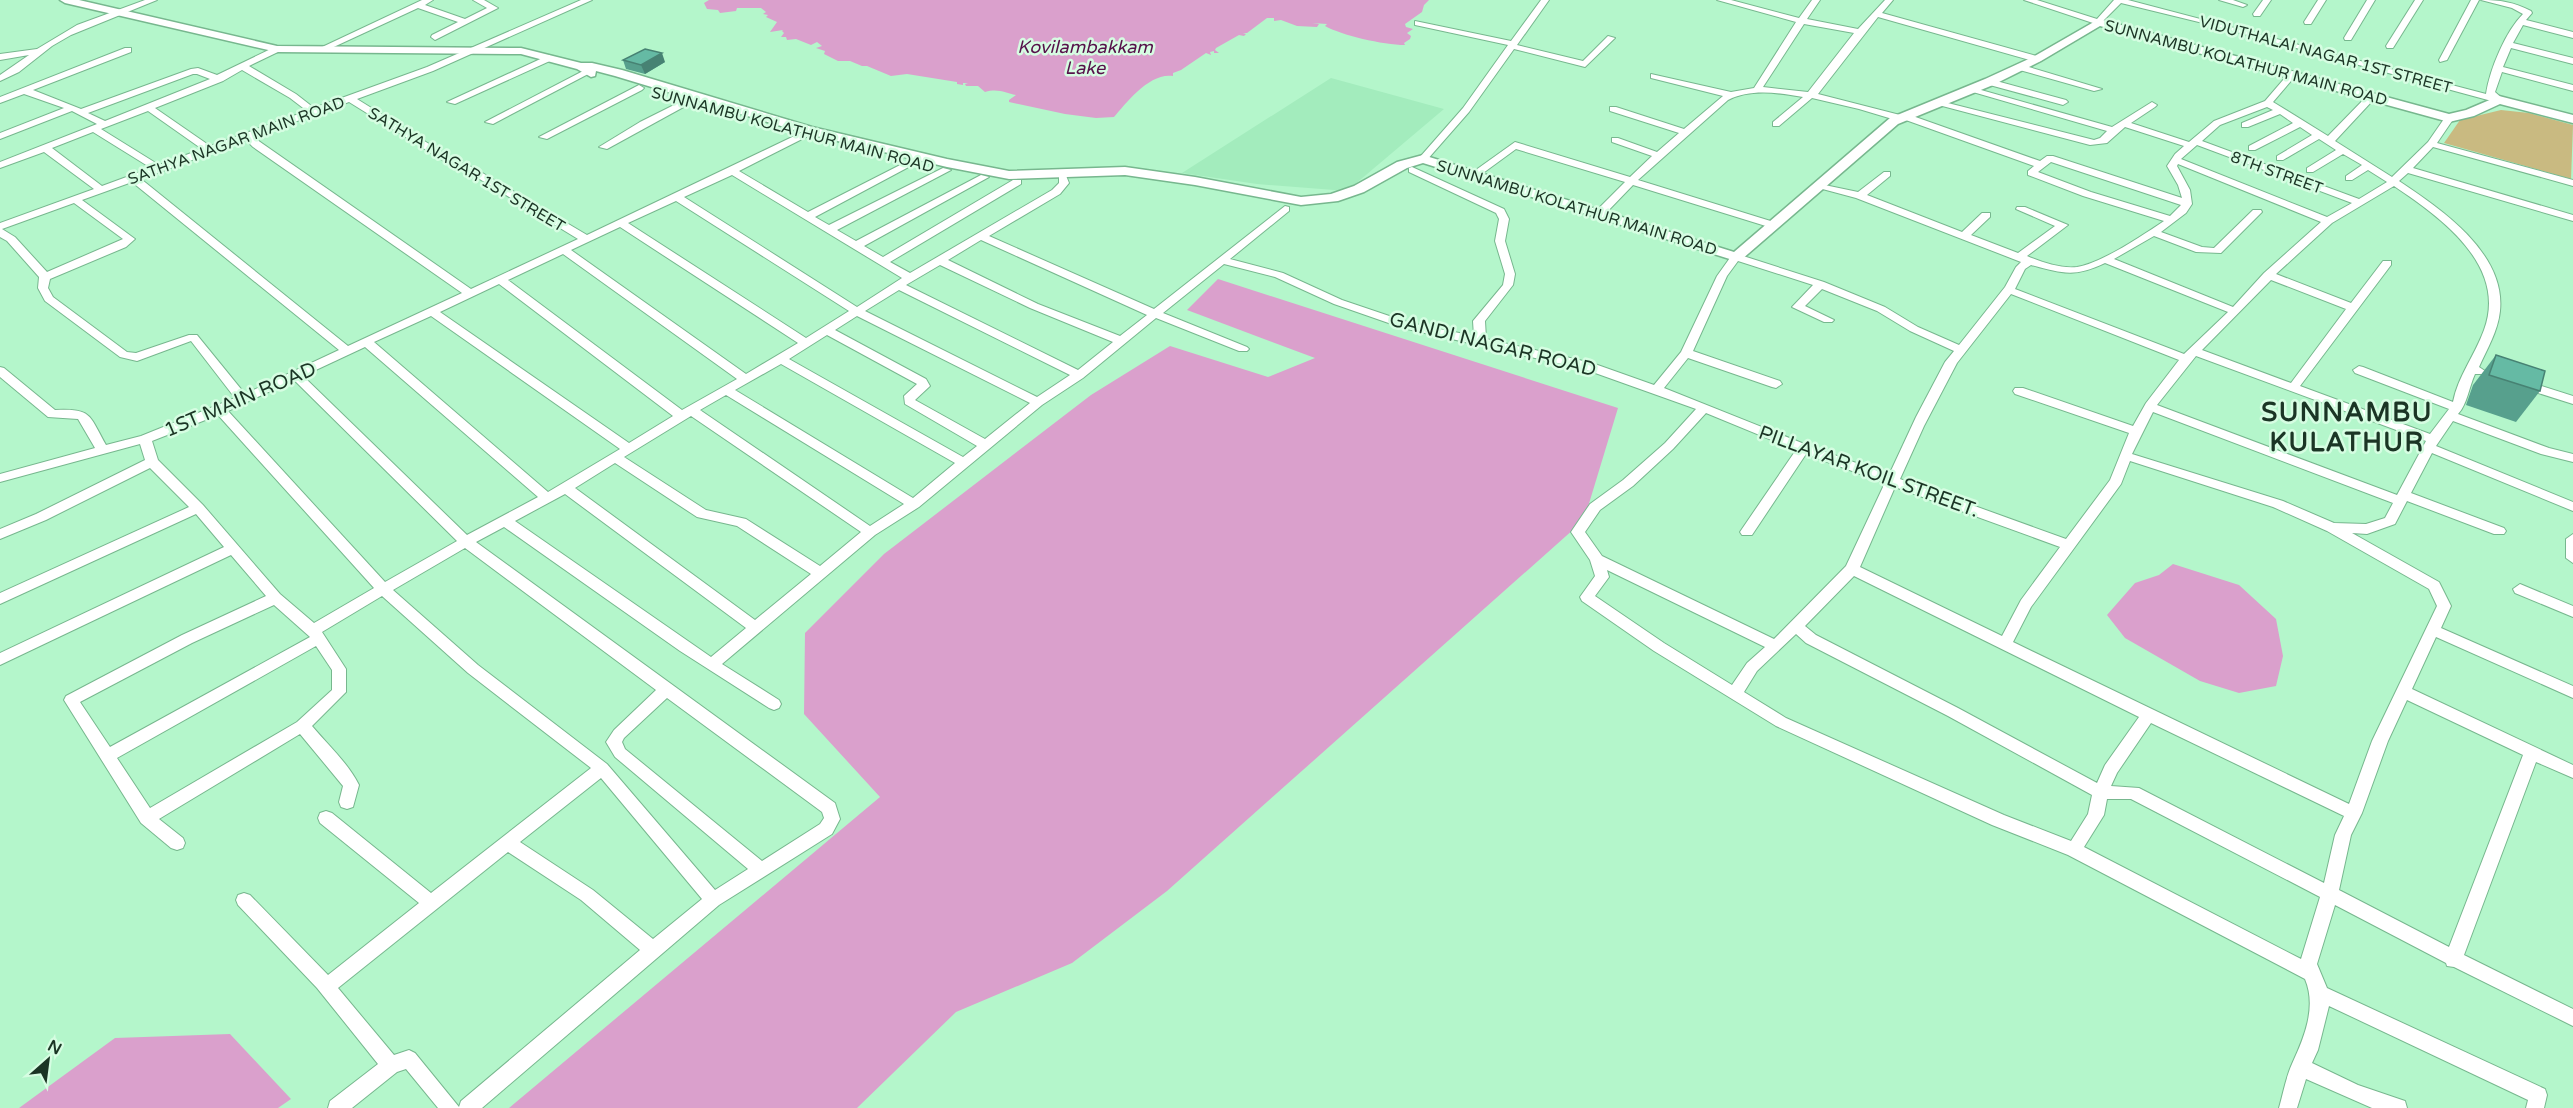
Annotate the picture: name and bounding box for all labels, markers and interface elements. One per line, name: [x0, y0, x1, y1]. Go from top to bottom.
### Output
street label: VIDUTHALAI NAGAR 1ST STREET: [2197, 12, 2455, 98]
street label: SUNNAMBU KOLATHUR MAIN ROAD: [2102, 16, 2389, 110]
water label: Kovilambakkam Lake: [1017, 36, 1153, 79]
street label: SUNNAMBU KOLATHUR MAIN ROAD: [649, 83, 936, 177]
street label: SATHYA NAGAR MAIN ROAD: [125, 92, 347, 190]
street label: SATHYA NAGAR 1ST STREET: [365, 103, 569, 237]
street label: 8TH STREET: [2228, 147, 2326, 199]
street label: SUNNAMBU KOLATHUR MAIN ROAD: [1434, 156, 1719, 260]
street label: GANDI NAGAR ROAD: [1387, 308, 1599, 382]
street label: 1ST MAIN ROAD: [161, 357, 320, 443]
district label: SUNNAMBU KULATHUR: [2261, 397, 2433, 458]
street label: PILLAYAR KOIL STREET.: [1755, 421, 1982, 523]
north arrow: [18, 1030, 78, 1090]
text: N: [44, 1036, 65, 1059]

